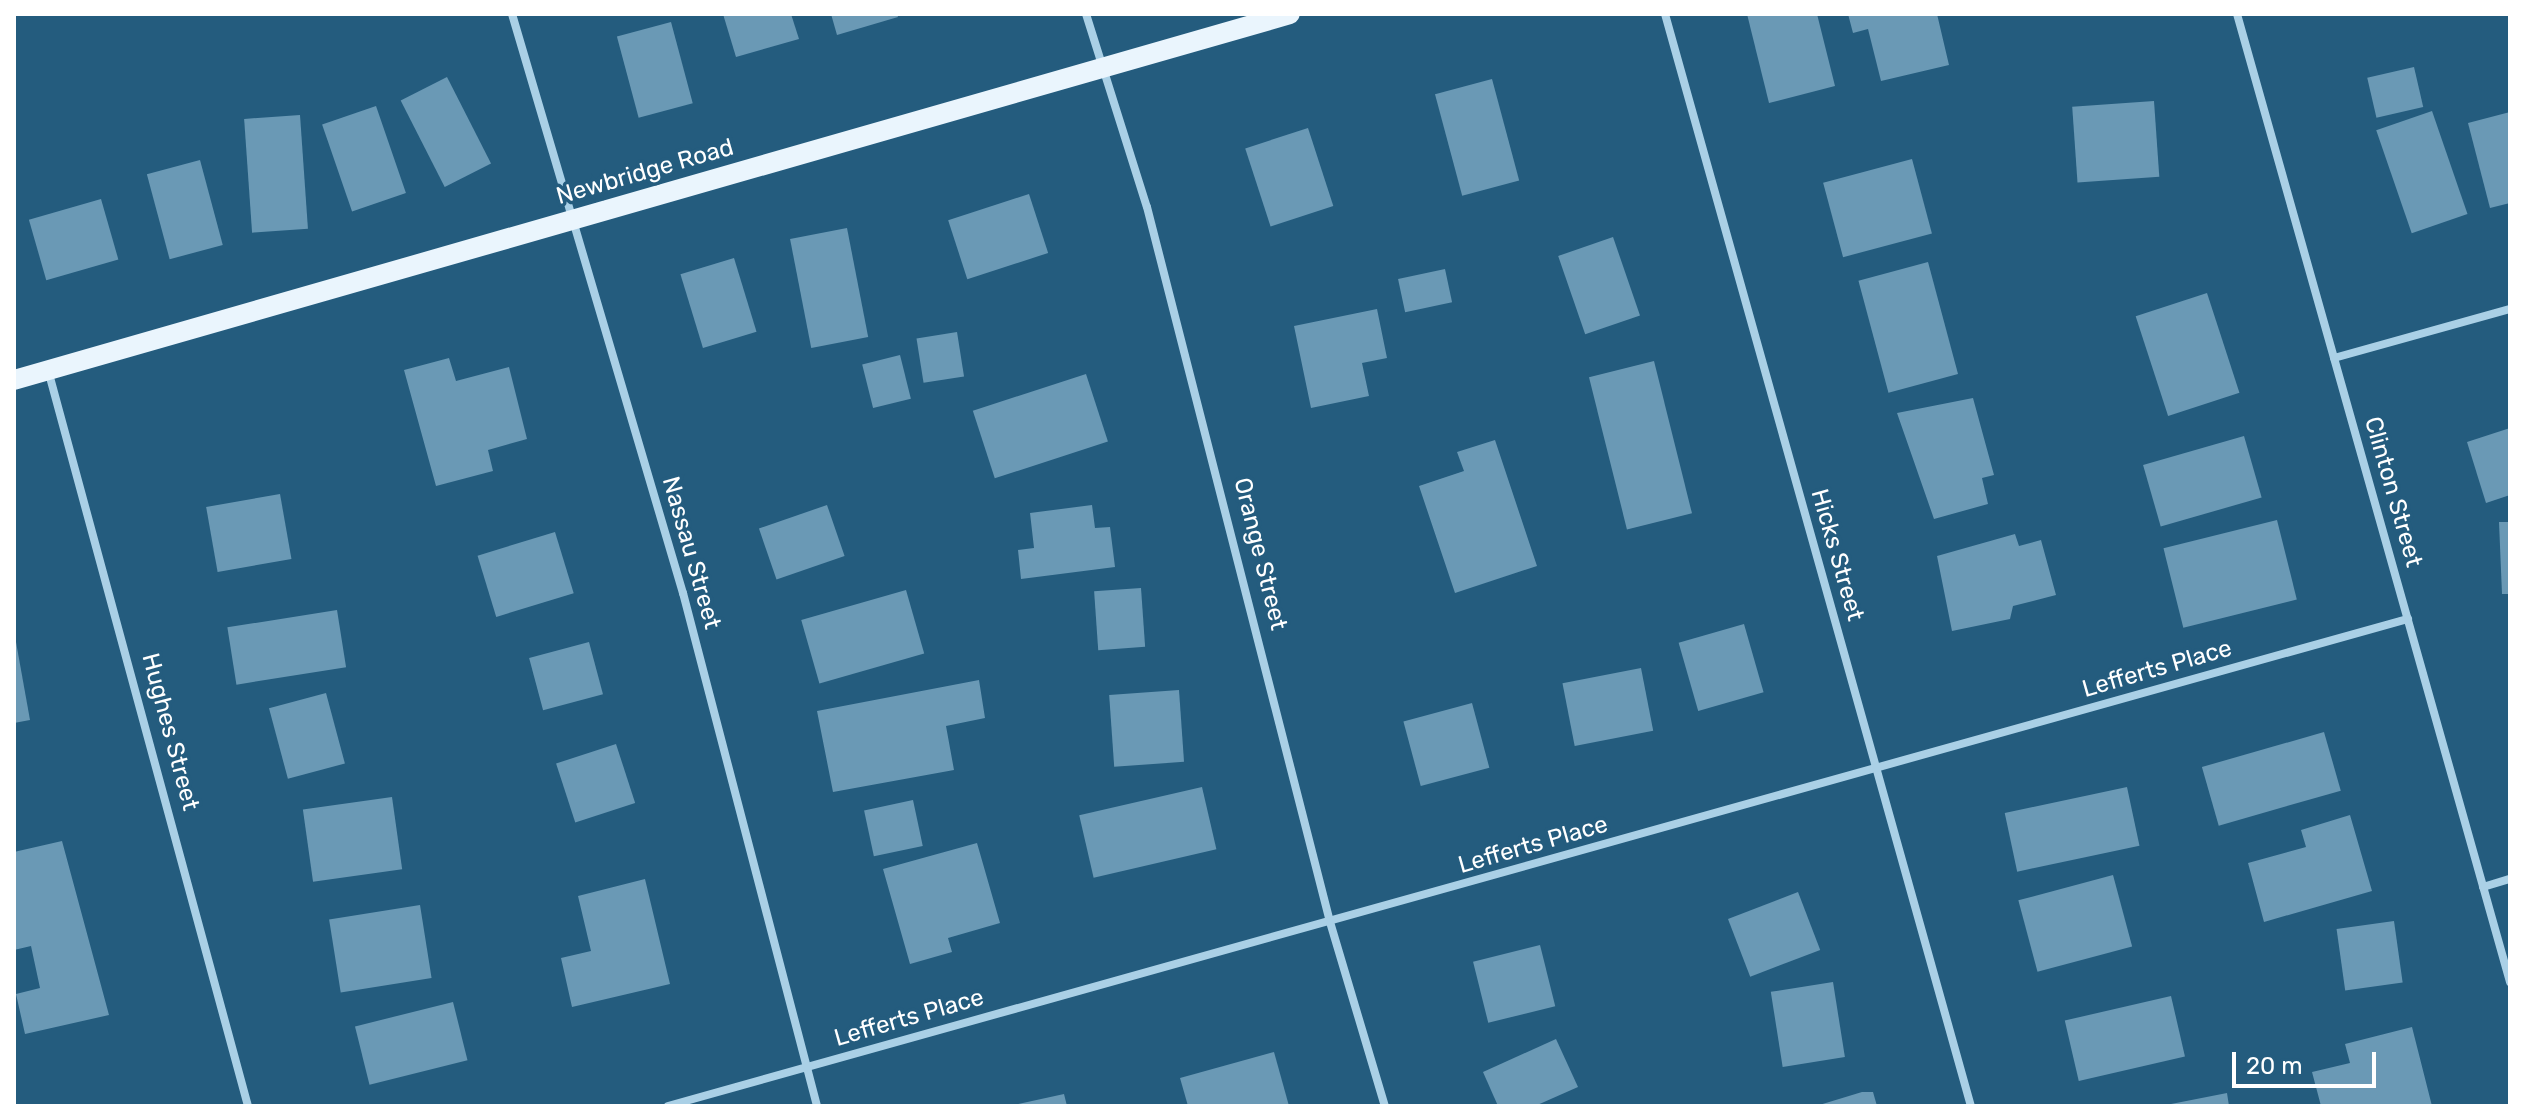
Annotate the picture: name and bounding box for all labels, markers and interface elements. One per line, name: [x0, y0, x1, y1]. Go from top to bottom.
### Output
street label: Newbridge Road: [553, 133, 737, 211]
street label: Clinton Street: [2358, 414, 2428, 570]
street label: Nassau Street: [655, 473, 727, 633]
street label: Orange Street: [1227, 475, 1293, 633]
street label: Hicks Street: [1804, 486, 1870, 624]
street label: Lefferts Place: [2079, 634, 2235, 704]
street label: Hughes Street: [135, 650, 205, 814]
street label: Lefferts Place: [1455, 810, 1611, 880]
street label: Lefferts Place: [831, 983, 987, 1053]
scale bar: [2236, 1036, 2380, 1086]
text: 20 m: [2246, 1052, 2303, 1080]

